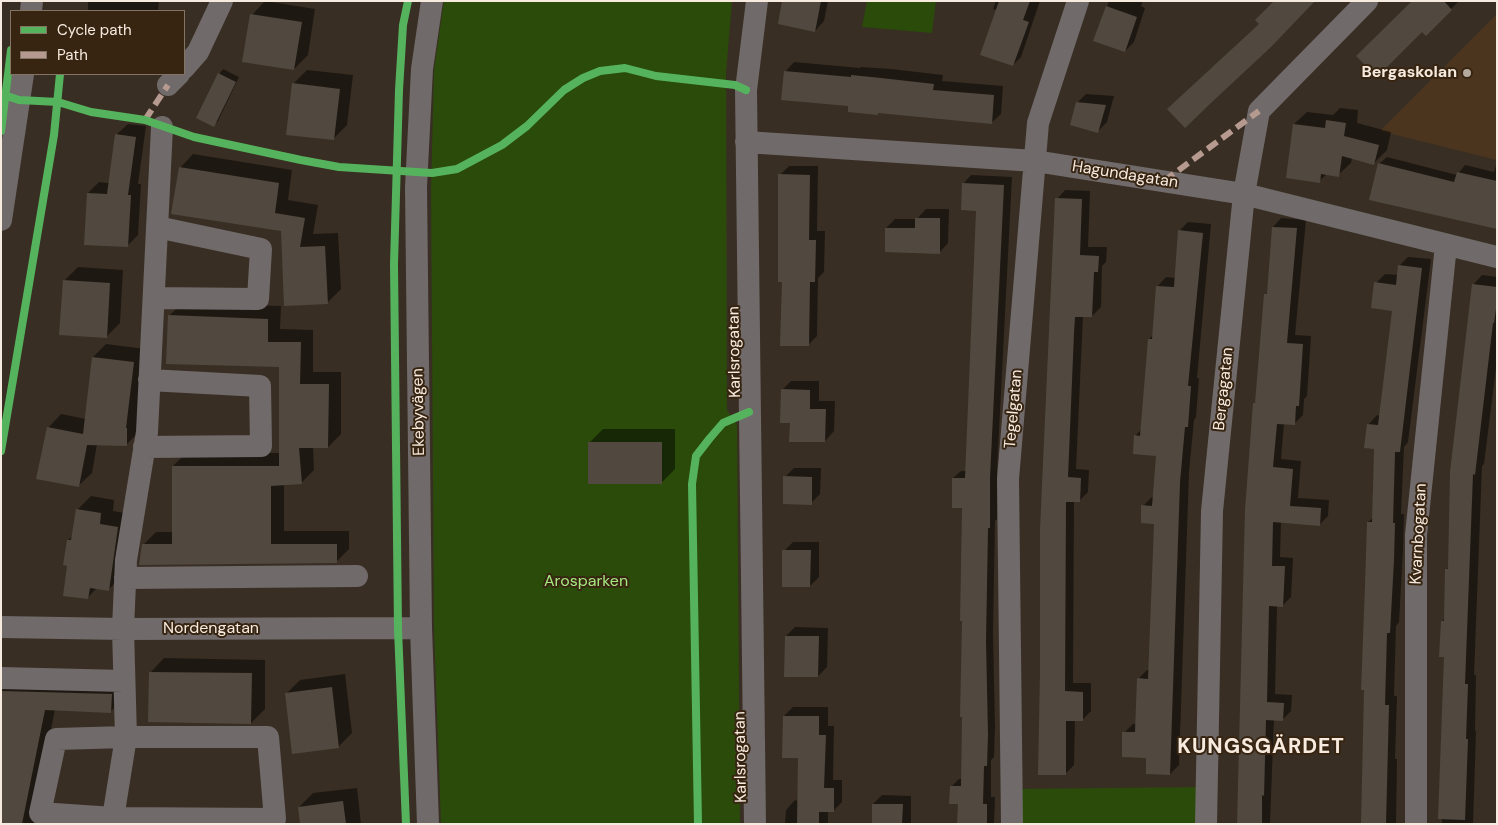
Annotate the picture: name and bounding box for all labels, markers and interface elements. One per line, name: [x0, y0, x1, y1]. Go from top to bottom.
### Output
legend: [10, 10, 185, 75]
text: Cycle path: [57, 20, 132, 40]
text: Path: [57, 45, 88, 65]
place label: Bergaskolan: [1362, 63, 1457, 83]
marker: Bergaskolan: [1461, 67, 1473, 79]
street label: Hagundagatan: [1071, 157, 1179, 193]
street label: Karlsrogatan: [725, 306, 745, 398]
street label: Bergagatan: [1210, 346, 1238, 432]
street label: Ekebyvägen: [409, 368, 429, 456]
street label: Tegelgatan: [1001, 369, 1027, 449]
street label: Kvarnbogatan: [1407, 483, 1431, 585]
park label: Arosparken: [544, 572, 628, 592]
street label: Nordengatan: [163, 619, 259, 639]
street label: Karlsrogatan: [731, 711, 751, 803]
district label: KUNGSGÄRDET: [1176, 734, 1346, 760]

